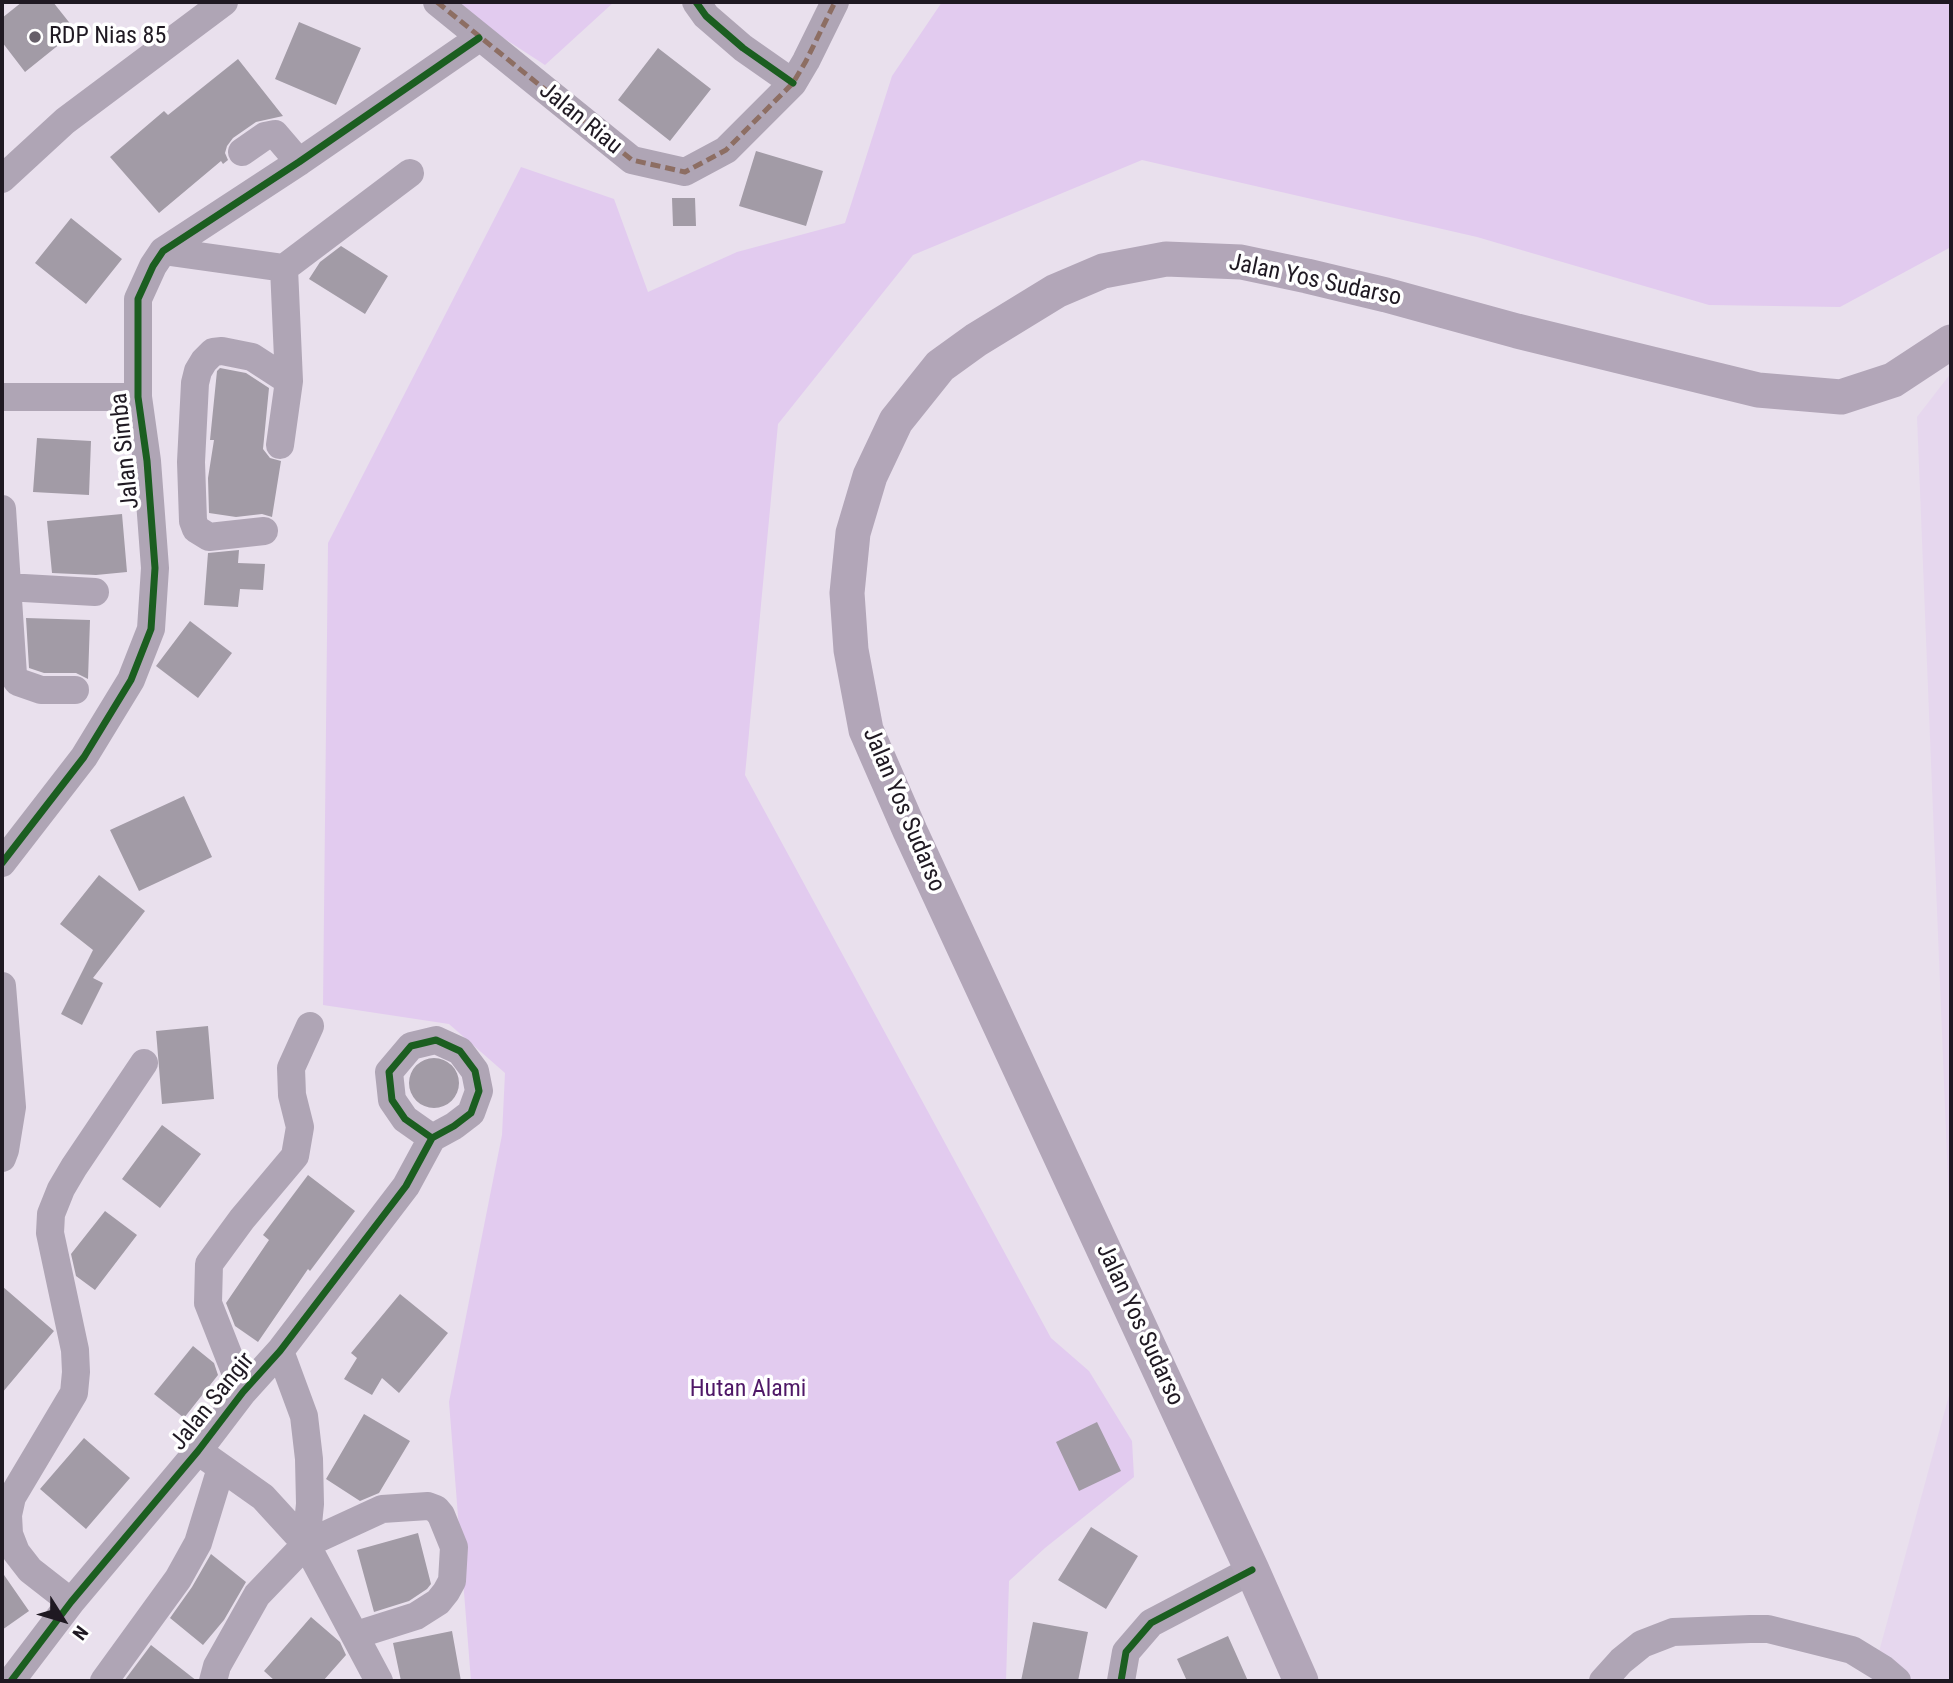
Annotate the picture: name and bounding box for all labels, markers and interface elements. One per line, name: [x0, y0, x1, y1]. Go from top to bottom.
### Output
place label: RDP Nias 85: [49, 23, 166, 51]
marker: RDP Nias 85: [27, 29, 43, 45]
street label: Jalan Riau: [533, 77, 627, 161]
street label: Jalan Yos Sudarso: [1226, 249, 1404, 313]
street label: Jalan Simba: [106, 392, 146, 510]
street label: Jalan Yos Sudarso: [855, 724, 951, 896]
street label: Jalan Yos Sudarso: [1089, 1239, 1189, 1411]
street label: Jalan Sangir: [165, 1347, 261, 1457]
park label: Hutan Alami: [690, 1376, 806, 1404]
north arrow: [28, 1585, 98, 1655]
text: N: [67, 1621, 93, 1645]

